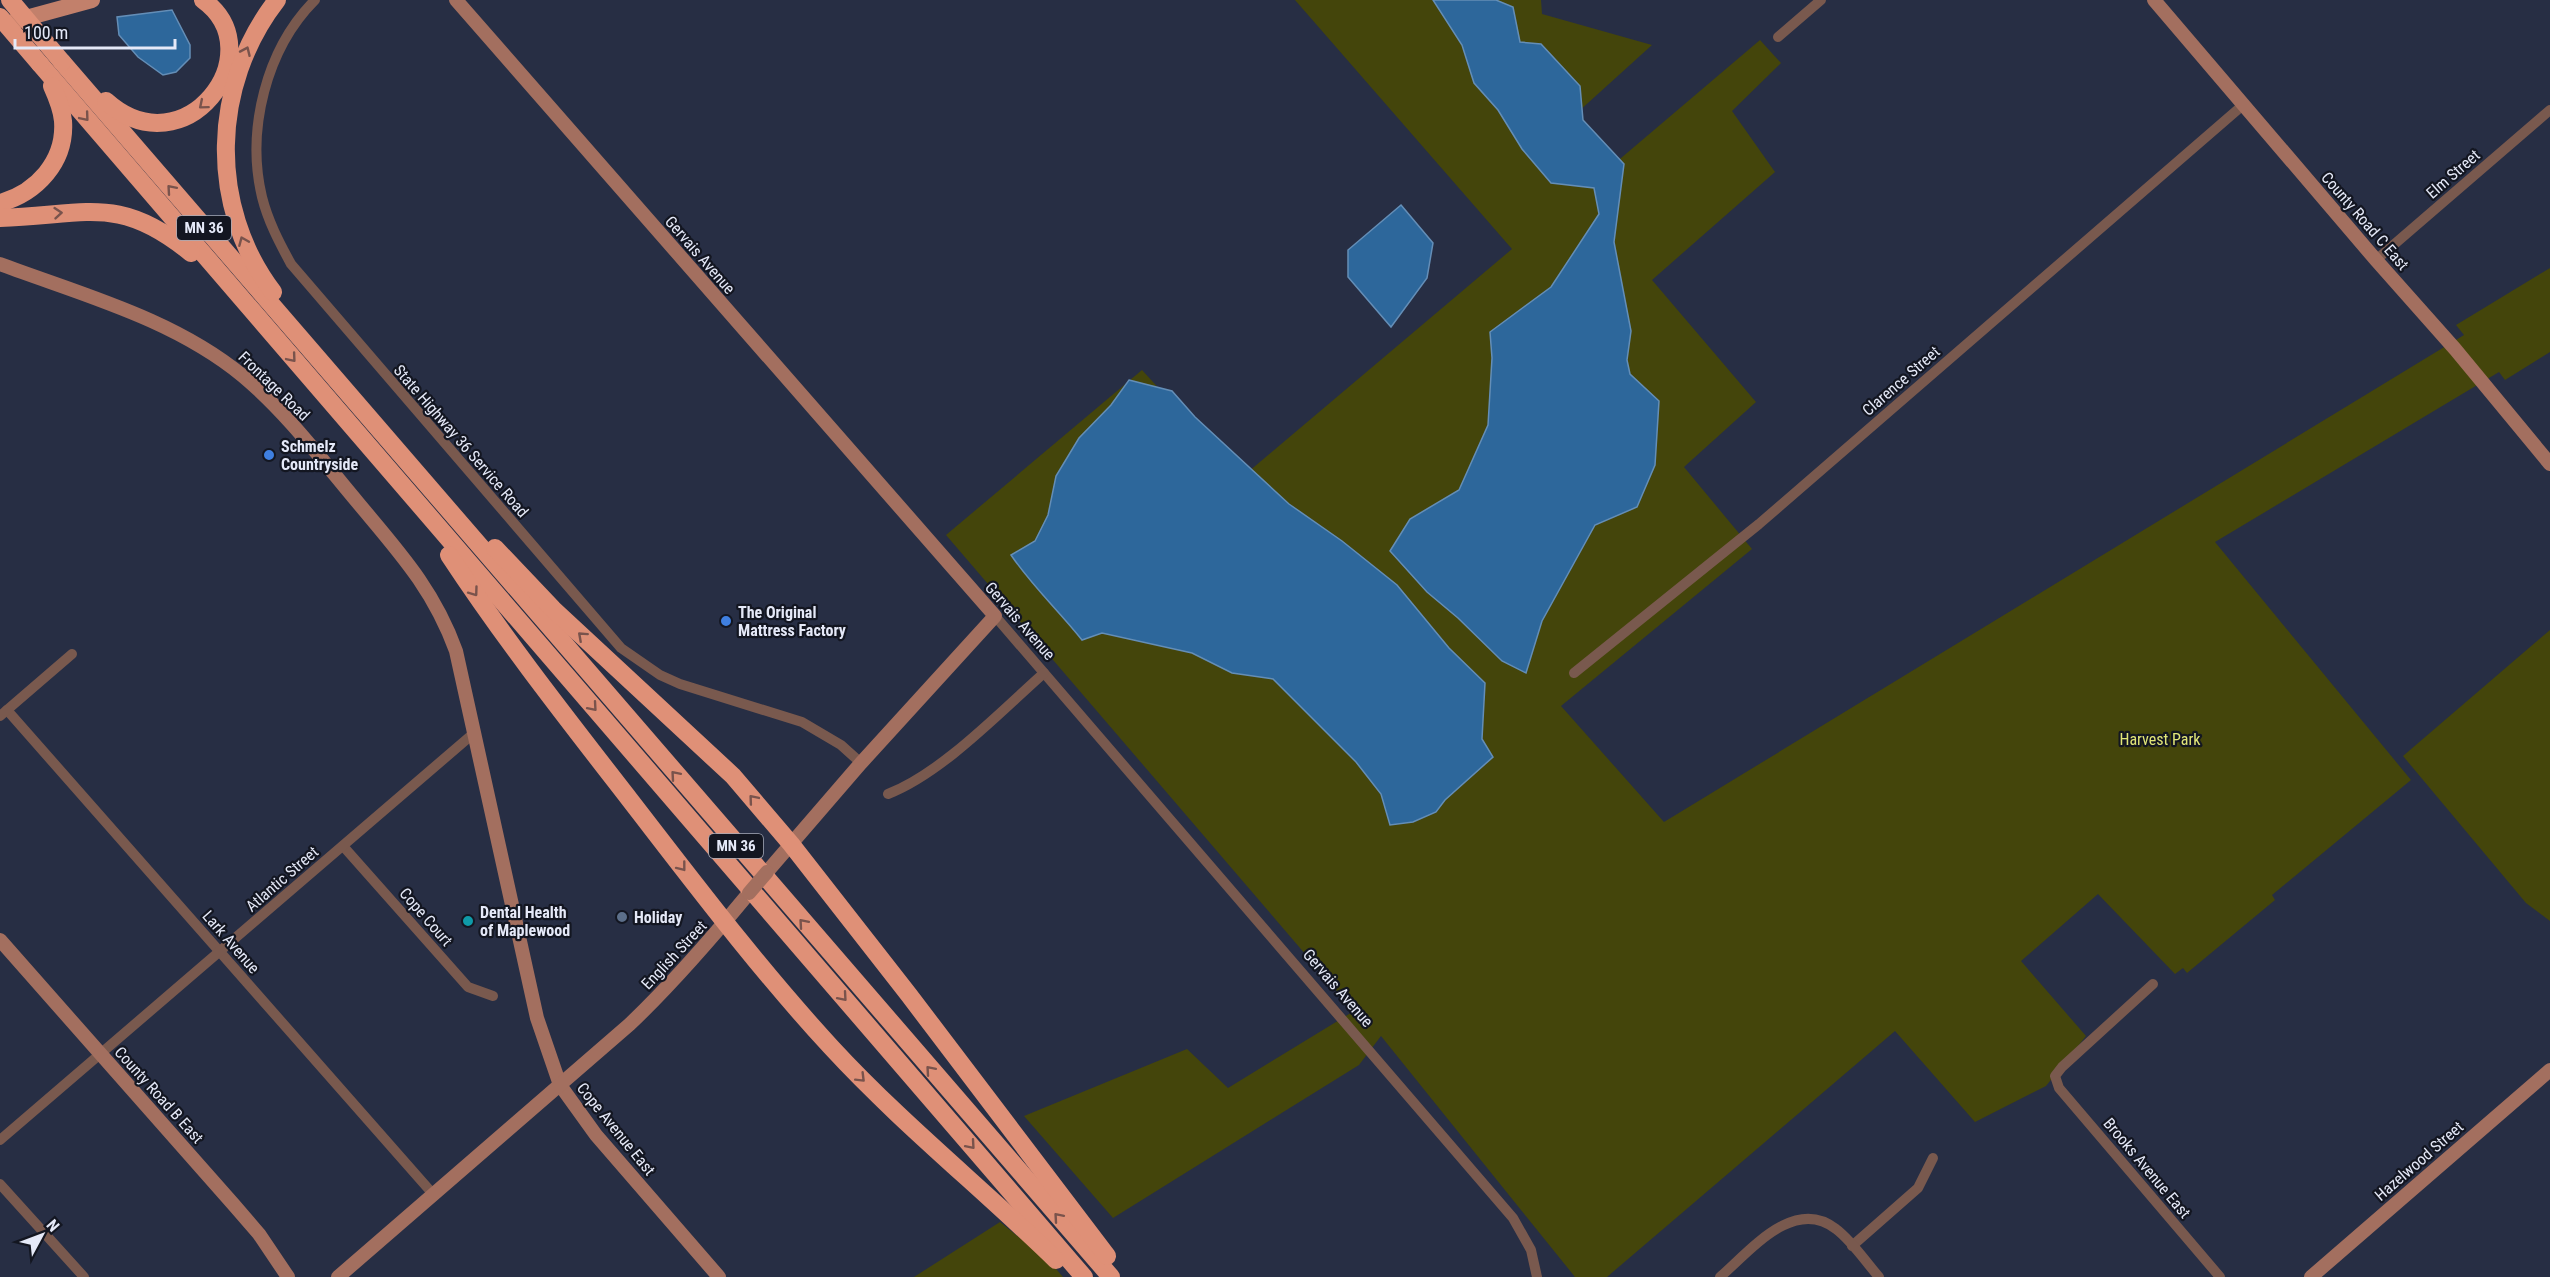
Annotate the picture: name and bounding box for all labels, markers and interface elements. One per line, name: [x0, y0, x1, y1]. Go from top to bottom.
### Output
scale bar: [15, 12, 176, 50]
text: 100 m: [24, 22, 68, 43]
one-way arrow: [239, 47, 251, 58]
one-way arrow: [199, 98, 210, 109]
one-way arrow: [78, 110, 89, 121]
street label: Elm Street: [2422, 145, 2484, 202]
street label: County Road C East: [2317, 168, 2413, 274]
one-way arrow: [168, 185, 179, 196]
one-way arrow: [54, 207, 63, 220]
street label: Gervais Avenue: [661, 212, 739, 298]
road number: MN 36: [177, 216, 231, 240]
one-way arrow: [239, 236, 251, 247]
street label: Clarence Street: [1858, 342, 1944, 420]
street label: Frontage Road: [234, 347, 314, 425]
one-way arrow: [285, 351, 296, 362]
street label: State Highway 36 Service Road: [390, 361, 532, 521]
place label: Schmelz Countryside: [281, 437, 359, 474]
marker: Schmelz Countryside: [262, 448, 276, 462]
street label: Gervais Avenue: [981, 578, 1059, 664]
one-way arrow: [467, 586, 478, 597]
place label: The Original Mattress Factory: [738, 603, 846, 640]
marker: The Original Mattress Factory: [719, 614, 733, 628]
one-way arrow: [578, 632, 589, 643]
one-way arrow: [585, 700, 596, 711]
park label: Harvest Park: [2119, 730, 2201, 749]
one-way arrow: [671, 771, 682, 782]
one-way arrow: [749, 795, 760, 806]
road number: MN 36: [709, 834, 763, 858]
street label: Atlantic Street: [242, 842, 322, 916]
one-way arrow: [674, 860, 685, 871]
street label: Cope Court: [396, 884, 457, 950]
place label: Dental Health of Maplewood: [480, 903, 570, 940]
street label: Lark Avenue: [199, 907, 263, 977]
place label: Holiday: [634, 908, 682, 927]
marker: Holiday: [615, 910, 629, 924]
marker: Dental Health of Maplewood: [461, 914, 475, 928]
street label: English Street: [637, 916, 711, 993]
one-way arrow: [799, 919, 810, 930]
street label: Gervais Avenue: [1299, 945, 1377, 1031]
one-way arrow: [836, 990, 847, 1001]
street label: County Road B East: [111, 1043, 208, 1147]
one-way arrow: [926, 1066, 937, 1077]
one-way arrow: [853, 1070, 864, 1081]
street label: Cope Avenue East: [573, 1079, 659, 1179]
street label: Brooks Avenue East: [2100, 1114, 2195, 1222]
street label: Hazelwood Street: [2371, 1117, 2467, 1205]
one-way arrow: [964, 1138, 975, 1149]
north arrow: [12, 1205, 72, 1265]
one-way arrow: [1054, 1214, 1065, 1224]
text: N: [43, 1216, 63, 1235]

